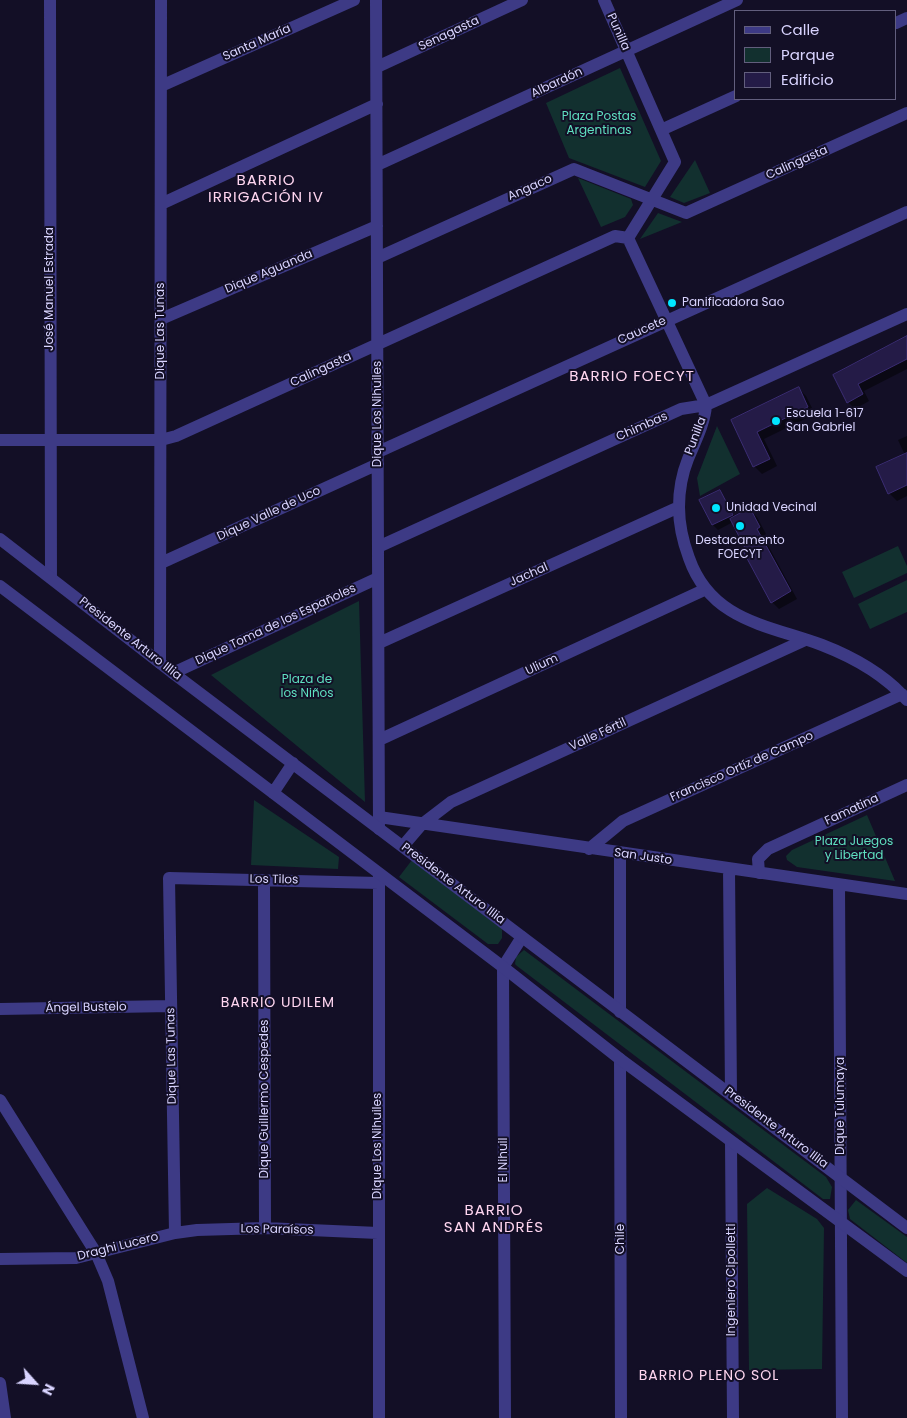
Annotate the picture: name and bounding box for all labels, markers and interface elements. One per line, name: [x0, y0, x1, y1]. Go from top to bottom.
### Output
legend: [734, 10, 897, 100]
street label: Punilla: [603, 11, 633, 53]
street label: Senagasta: [416, 14, 482, 54]
text: Calle: [781, 19, 819, 40]
street label: Santa María: [221, 22, 293, 64]
text: Parque: [781, 44, 834, 65]
street label: Albardón: [529, 65, 585, 101]
text: Edificio: [781, 69, 834, 90]
park label: Plaza Postas Argentinas: [562, 110, 636, 138]
street label: Calingasta: [764, 143, 830, 183]
district label: BARRIO IRRIGACIÓN IV: [206, 172, 326, 207]
street label: Angaco: [506, 172, 554, 204]
street label: José Manuel Estrada: [43, 227, 57, 351]
street label: Dique Aguanda: [223, 247, 315, 297]
street label: Dique Las Tunas: [154, 283, 168, 379]
place label: Panificadora Sao: [682, 296, 784, 310]
marker: Panificadora Sao: [666, 297, 678, 309]
street label: Caucete: [616, 314, 668, 348]
street label: Calingasta: [288, 350, 354, 390]
street label: Dique Los Nihuiles: [371, 361, 385, 467]
district label: BARRIO FOECYT: [568, 368, 696, 386]
place label: Escuela 1-617 San Gabriel: [786, 407, 864, 435]
street label: Chimbas: [614, 409, 670, 445]
street label: Punilla: [682, 415, 710, 457]
marker: Escuela 1-617 San Gabriel: [770, 415, 782, 427]
street label: Dique Valle de Uco: [215, 484, 323, 544]
place label: Unidad Vecinal: [726, 501, 817, 515]
marker: Unidad Vecinal: [710, 502, 722, 514]
marker: Destacamento FOECYT: [734, 520, 746, 532]
place label: Destacamento FOECYT: [695, 534, 785, 562]
street label: Jachal: [508, 560, 550, 590]
street label: Dique Toma de los Españoles: [194, 581, 358, 669]
street label: Presidente Arturo Illia: [76, 594, 184, 684]
street label: Ulium: [524, 651, 560, 679]
park label: Plaza de los Niños: [280, 673, 334, 701]
street label: Valle Fértil: [567, 716, 629, 754]
street label: Francisco Ortíz de Campo: [668, 729, 816, 805]
street label: Famatina: [823, 791, 881, 829]
park label: Plaza Juegos y Libertad: [815, 835, 893, 863]
street label: Presidente Arturo Illia: [398, 840, 508, 928]
street label: San Justo: [613, 846, 673, 868]
street label: Los Tilos: [250, 872, 298, 888]
district label: BARRIO UDILEM: [219, 995, 337, 1011]
street label: Ángel Bustelo: [45, 1000, 127, 1016]
street label: Dique Las Tunas: [164, 1007, 180, 1105]
street label: Dique Guillermo Cespedes: [258, 1019, 272, 1179]
street label: Dique Tulumaya: [834, 1057, 848, 1155]
street label: Presidente Arturo Illia: [721, 1084, 831, 1172]
street label: Dique Los Nihuiles: [371, 1093, 385, 1199]
street label: El Nihuil: [497, 1138, 511, 1182]
district label: BARRIO SAN ANDRÉS: [443, 1202, 545, 1237]
street label: Los Paraísos: [240, 1222, 314, 1238]
street label: Chile: [614, 1224, 628, 1254]
street label: Ingeniero Cipolletti: [725, 1224, 739, 1336]
street label: Draghi Lucero: [76, 1230, 160, 1264]
north arrow: [10, 1358, 60, 1408]
district label: BARRIO PLENO SOL: [637, 1368, 781, 1384]
text: N: [37, 1380, 60, 1399]

